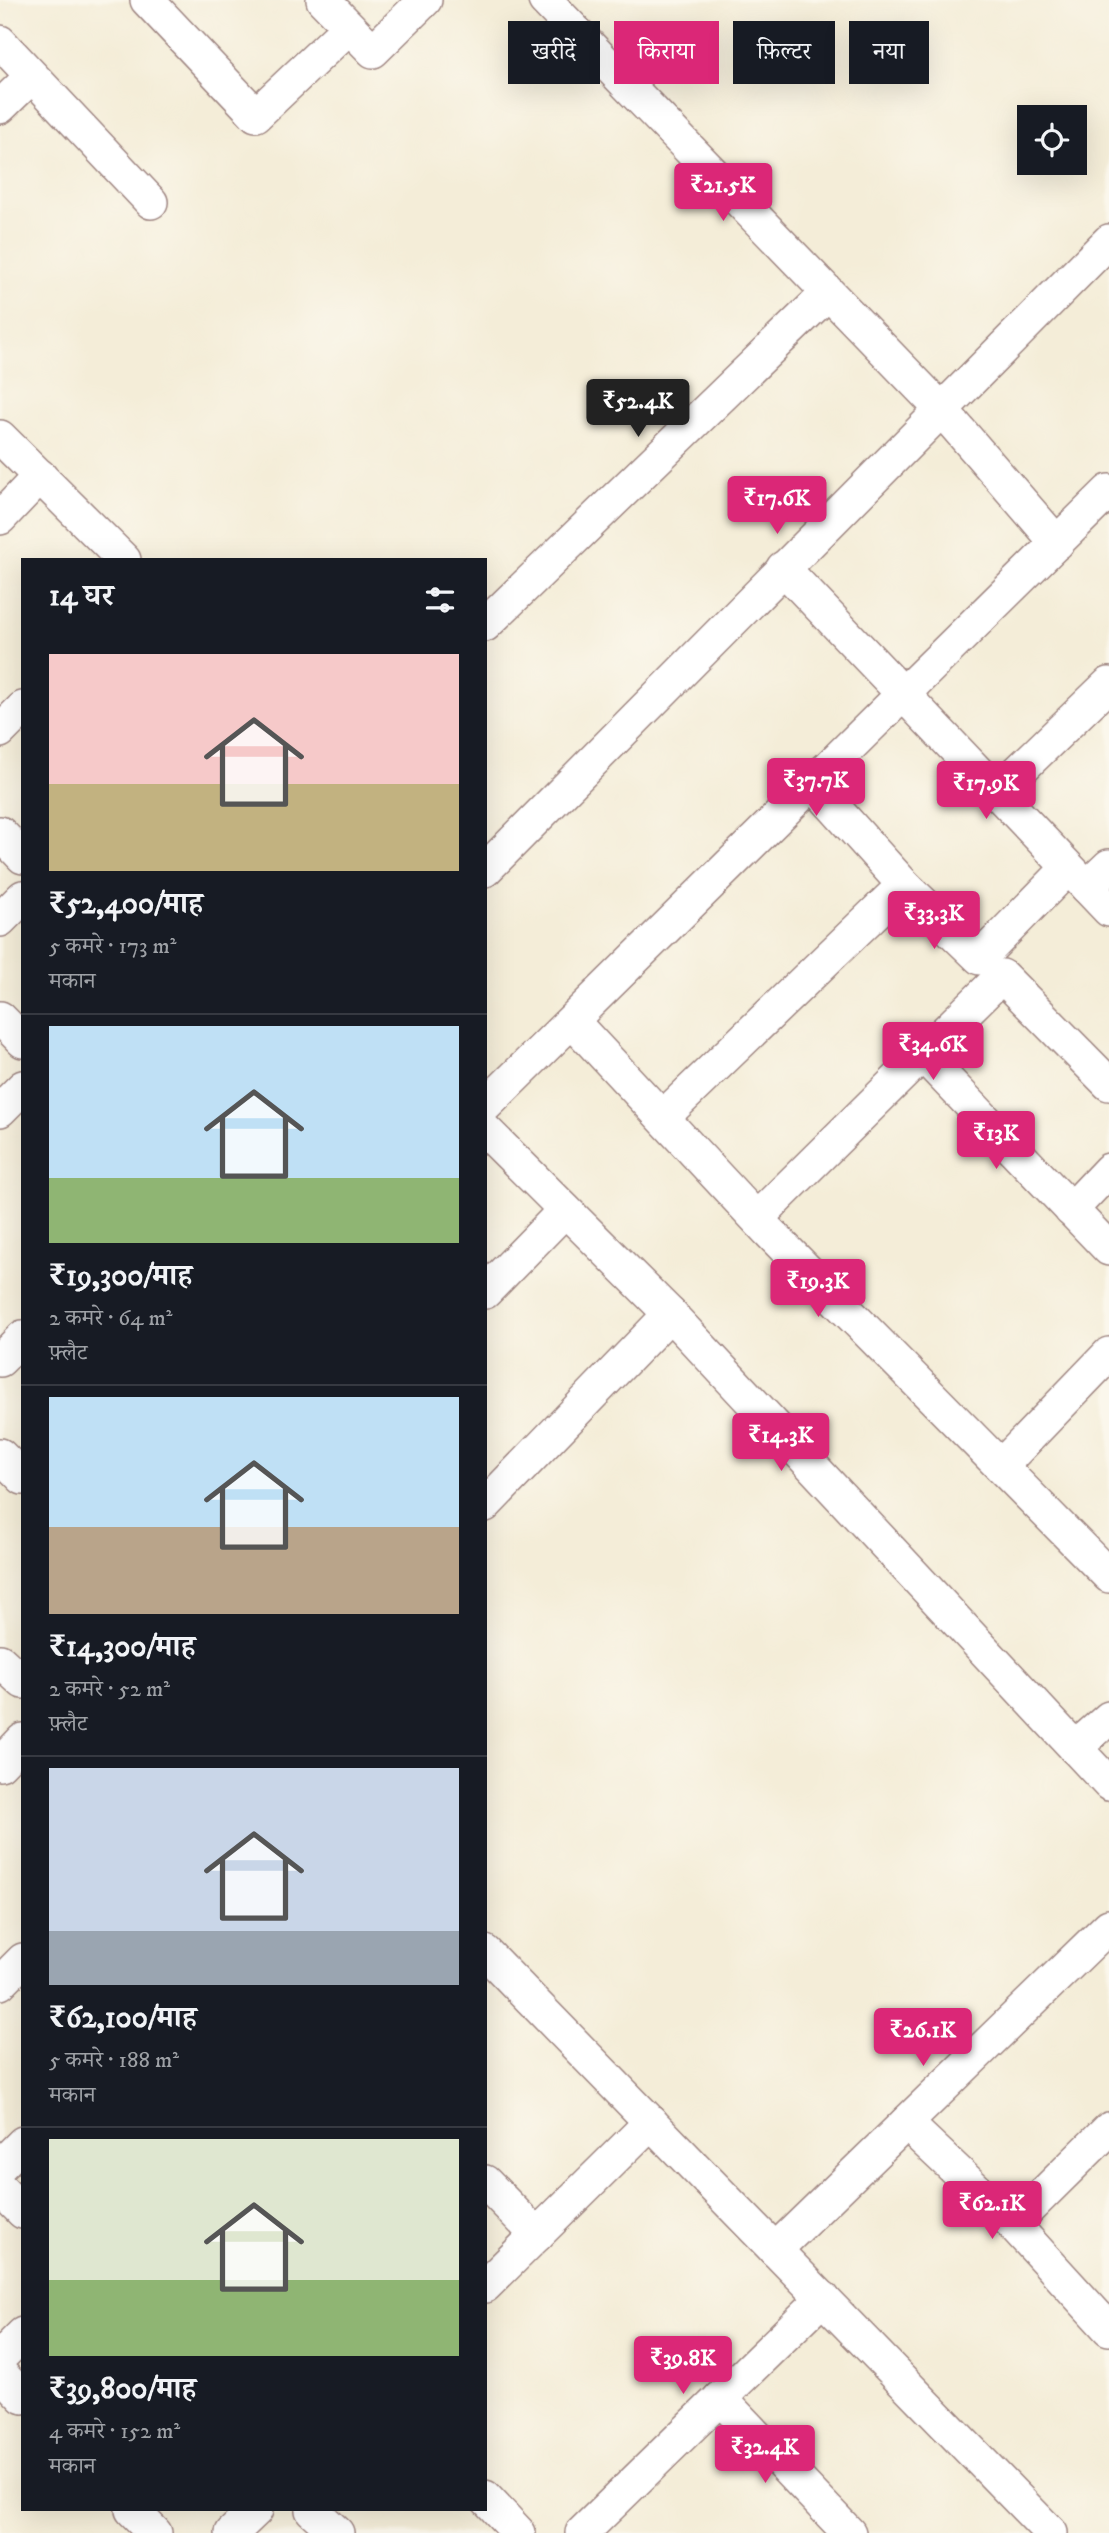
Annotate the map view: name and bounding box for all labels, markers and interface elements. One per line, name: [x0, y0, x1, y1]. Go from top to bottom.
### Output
chip: खरीदें: [508, 21, 600, 84]
chip: किराया: [614, 21, 719, 84]
chip: फ़िल्टर: [733, 21, 835, 84]
chip: नया: [849, 21, 929, 84]
map controls: [1017, 105, 1087, 175]
button: locate: [1017, 105, 1087, 175]
pin: ₹21.5K: [666, 164, 780, 223]
text: ₹21.5K: [690, 171, 756, 200]
pin: ₹52.4K: [581, 380, 695, 439]
text: ₹52.4K: [602, 387, 674, 416]
pin: ₹17.6K: [720, 476, 834, 536]
text: ₹17.6K: [743, 484, 811, 513]
text: 14 घर: [49, 578, 114, 615]
icon: filters: [421, 581, 459, 619]
icon: home: [191, 699, 317, 825]
pin: ₹37.7K: [759, 758, 873, 818]
pin: ₹17.9K: [929, 762, 1043, 821]
text: ₹37.7K: [783, 766, 849, 795]
text: ₹17.9K: [953, 769, 1019, 798]
text: ₹52,400/माह: [49, 886, 203, 923]
pin: ₹33.3K: [877, 892, 991, 951]
text: ₹33.3K: [904, 899, 964, 928]
text: 5 कमरे · 173 m²: [49, 932, 177, 961]
text: मकान: [49, 967, 96, 996]
pin: ₹34.6K: [876, 1023, 990, 1082]
text: ₹34.6K: [899, 1030, 967, 1059]
icon: home: [191, 1071, 317, 1197]
pin: ₹13K: [955, 1112, 1037, 1171]
text: ₹13K: [973, 1119, 1019, 1148]
text: ₹19,300/माह: [49, 1258, 192, 1295]
pin: ₹19.3K: [761, 1260, 875, 1319]
text: ₹19.3K: [786, 1267, 850, 1296]
text: 2 कमरे · 64 m²: [49, 1304, 173, 1333]
text: फ़्लैट: [49, 1339, 87, 1368]
pin: ₹14.3K: [724, 1414, 838, 1473]
text: ₹14.3K: [748, 1421, 814, 1450]
icon: home: [191, 1442, 317, 1568]
text: ₹14,300/माह: [49, 1629, 195, 1666]
text: 2 कमरे · 52 m²: [49, 1675, 170, 1704]
text: फ़्लैट: [49, 1710, 87, 1739]
icon: home: [191, 1813, 317, 1939]
text: ₹62,100/माह: [49, 2000, 197, 2037]
pin: ₹26.1K: [866, 2008, 980, 2068]
text: ₹26.1K: [890, 2016, 956, 2045]
text: 5 कमरे · 188 m²: [49, 2046, 179, 2075]
text: मकान: [49, 2081, 96, 2110]
pin: ₹62.1K: [935, 2182, 1049, 2241]
icon: home: [191, 2184, 317, 2310]
text: ₹62.1K: [959, 2189, 1025, 2218]
pin: ₹39.8K: [626, 2336, 740, 2396]
text: ₹39.8K: [650, 2344, 716, 2373]
text: ₹39,800/माह: [49, 2371, 196, 2408]
text: 4 कमरे · 152 m²: [49, 2417, 180, 2446]
pin: ₹32.4K: [708, 2426, 822, 2485]
text: ₹32.4K: [731, 2433, 799, 2462]
text: मकान: [49, 2452, 96, 2481]

